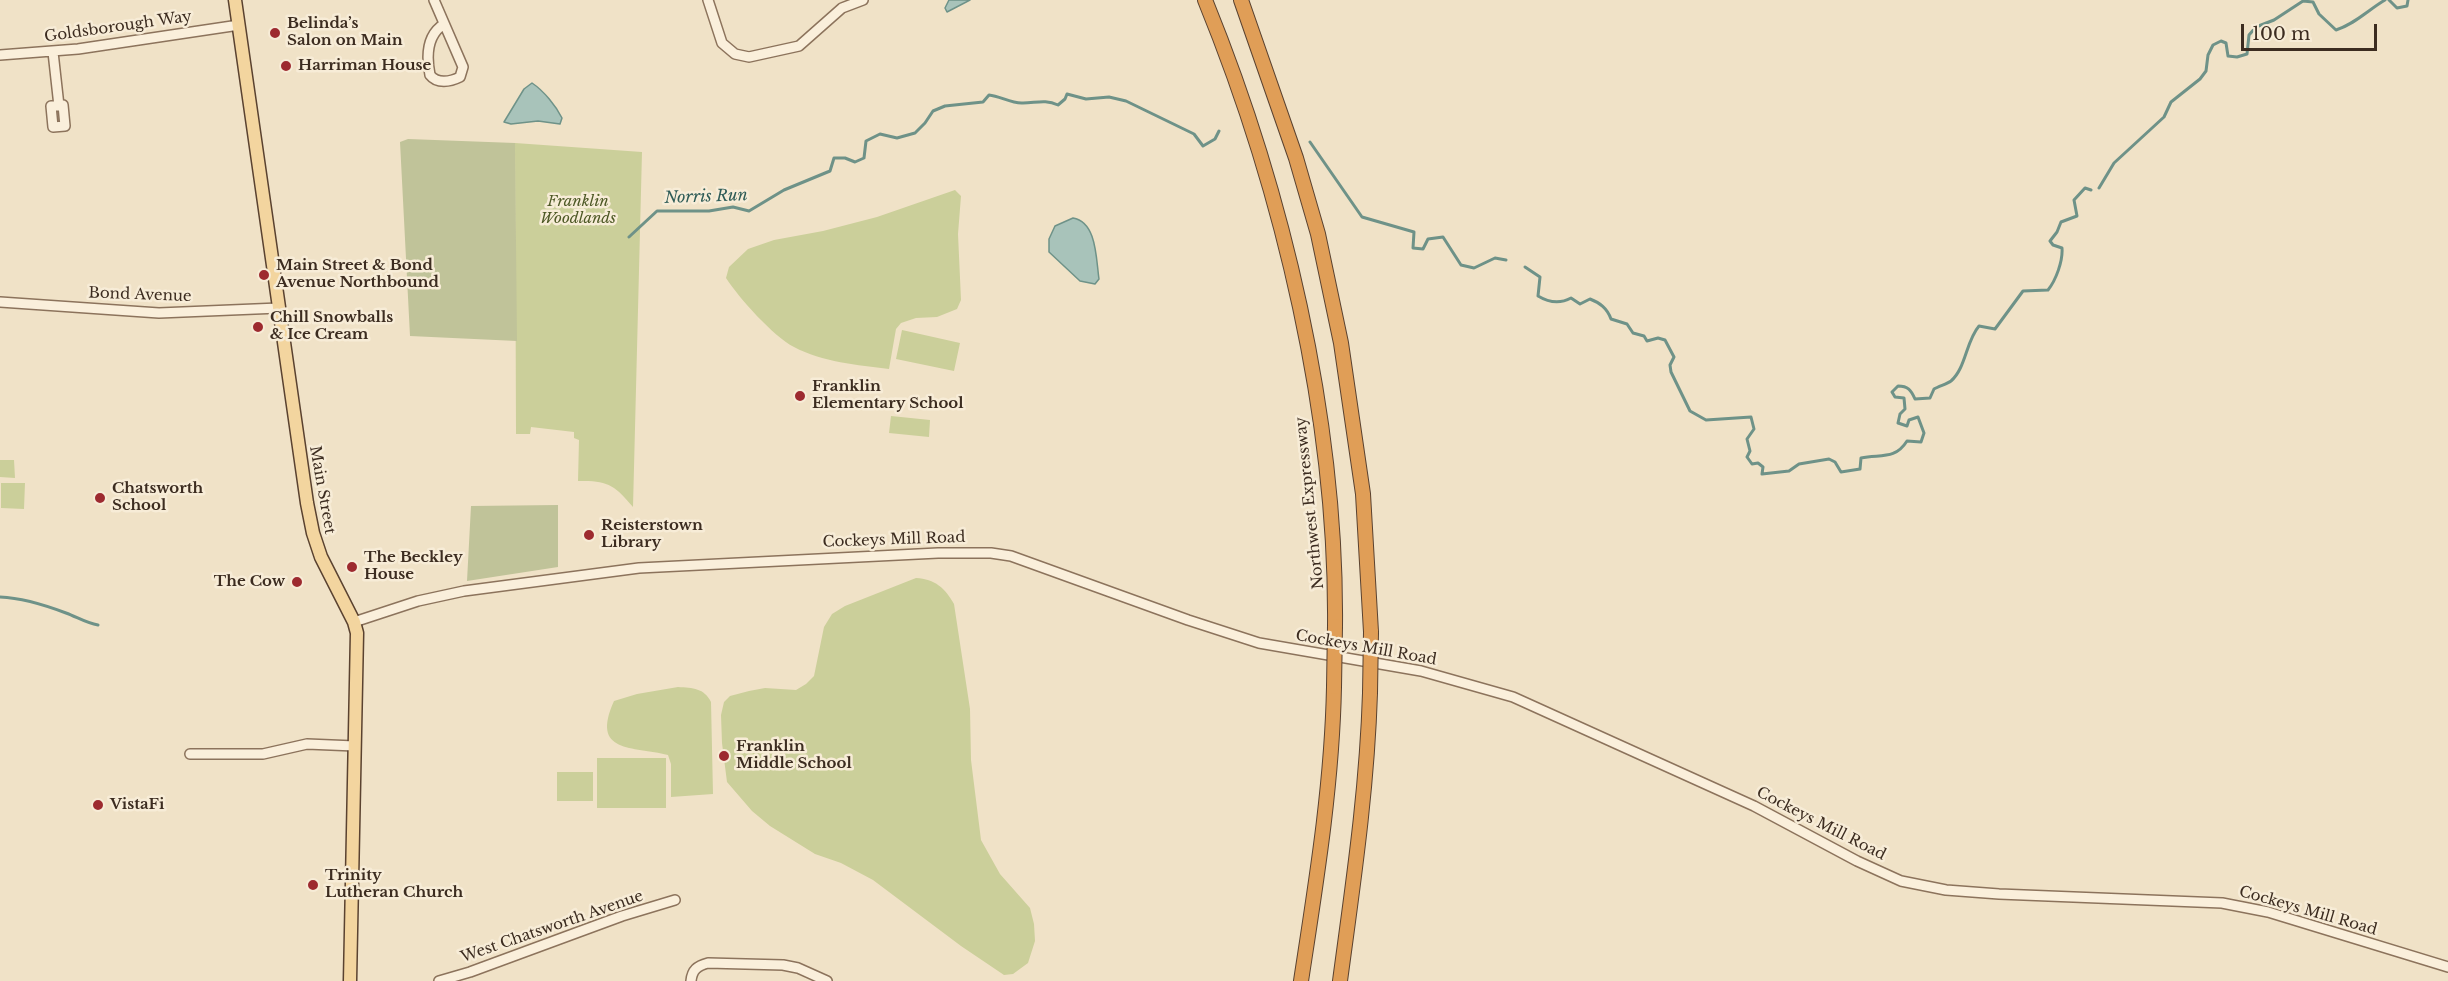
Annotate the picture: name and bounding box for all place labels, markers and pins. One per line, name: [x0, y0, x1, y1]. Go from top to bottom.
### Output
place label: Belinda’s Salon on Main: [287, 15, 403, 50]
marker: Belinda’s Salon on Main: [268, 26, 282, 40]
place label: Harriman House: [298, 57, 431, 75]
marker: Harriman House: [279, 59, 293, 73]
place label: Main Street & Bond Avenue Northbound: [276, 257, 439, 292]
marker: Main Street & Bond Avenue Northbound: [257, 268, 271, 282]
place label: Chill Snowballs & Ice Cream: [270, 309, 393, 344]
marker: Chill Snowballs & Ice Cream: [251, 320, 265, 334]
place label: Franklin Elementary School: [812, 378, 964, 413]
marker: Franklin Elementary School: [793, 389, 807, 403]
place label: Chatsworth School: [112, 480, 203, 515]
marker: Chatsworth School: [93, 491, 107, 505]
place label: Reisterstown Library: [601, 517, 703, 552]
marker: Reisterstown Library: [582, 528, 596, 542]
place label: The Beckley House: [364, 549, 463, 584]
marker: The Beckley House: [345, 560, 359, 574]
place label: The Cow: [214, 573, 285, 591]
marker: The Cow: [290, 575, 304, 589]
place label: Franklin Middle School: [736, 738, 852, 773]
marker: Franklin Middle School: [717, 749, 731, 763]
place label: VistaFi: [110, 796, 164, 814]
marker: VistaFi: [91, 798, 105, 812]
place label: Trinity Lutheran Church: [325, 867, 463, 902]
marker: Trinity Lutheran Church: [306, 878, 320, 892]

